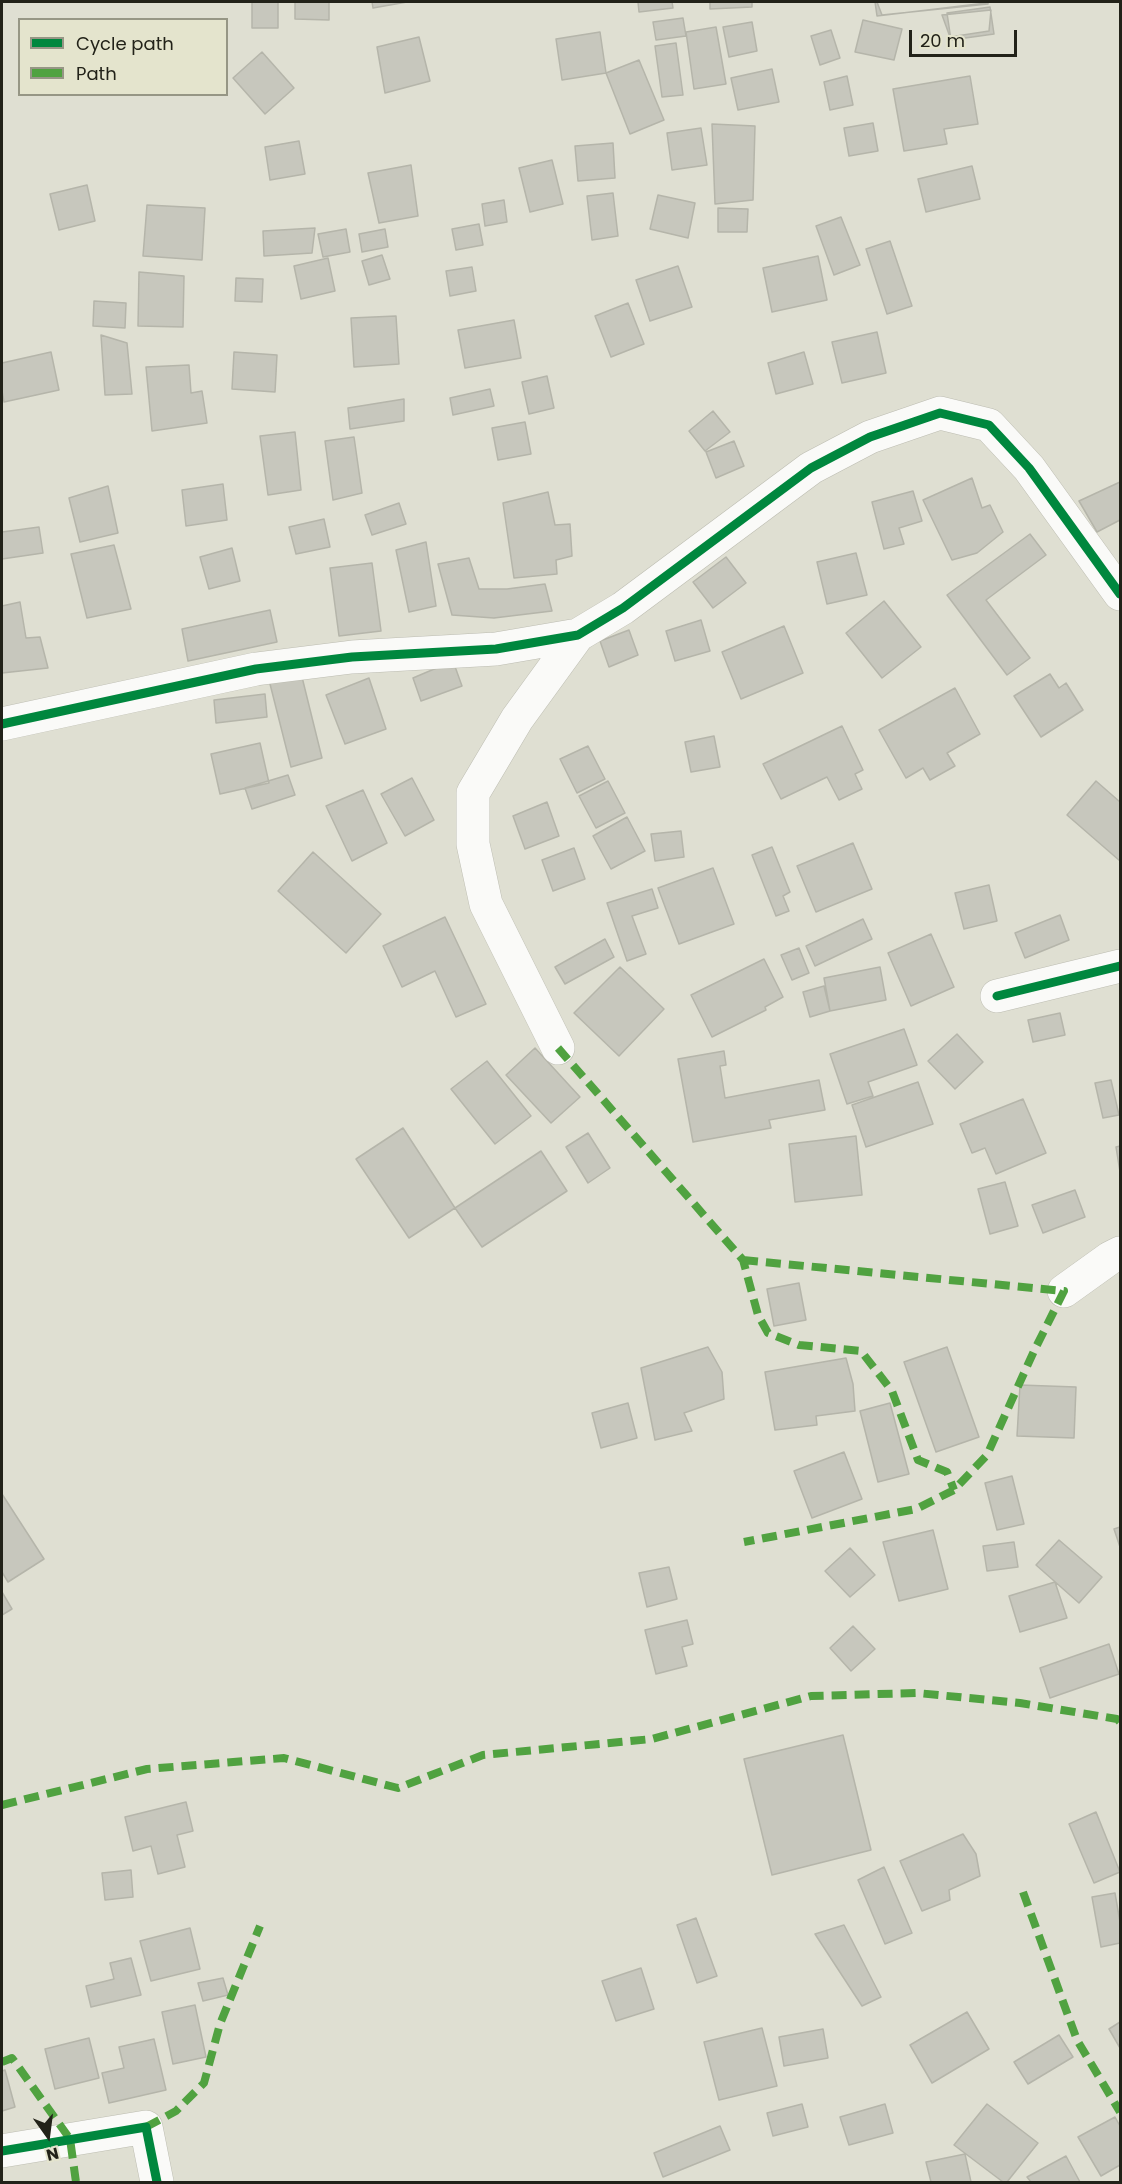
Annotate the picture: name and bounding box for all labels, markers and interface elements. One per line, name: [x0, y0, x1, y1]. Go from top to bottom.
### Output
legend: [18, 18, 228, 96]
scale bar: [912, 18, 1020, 56]
text: 20 m: [920, 28, 965, 53]
text: Cycle path: [76, 31, 174, 56]
text: Path: [76, 61, 117, 86]
north arrow: [18, 2106, 78, 2166]
text: N: [44, 2141, 61, 2167]

